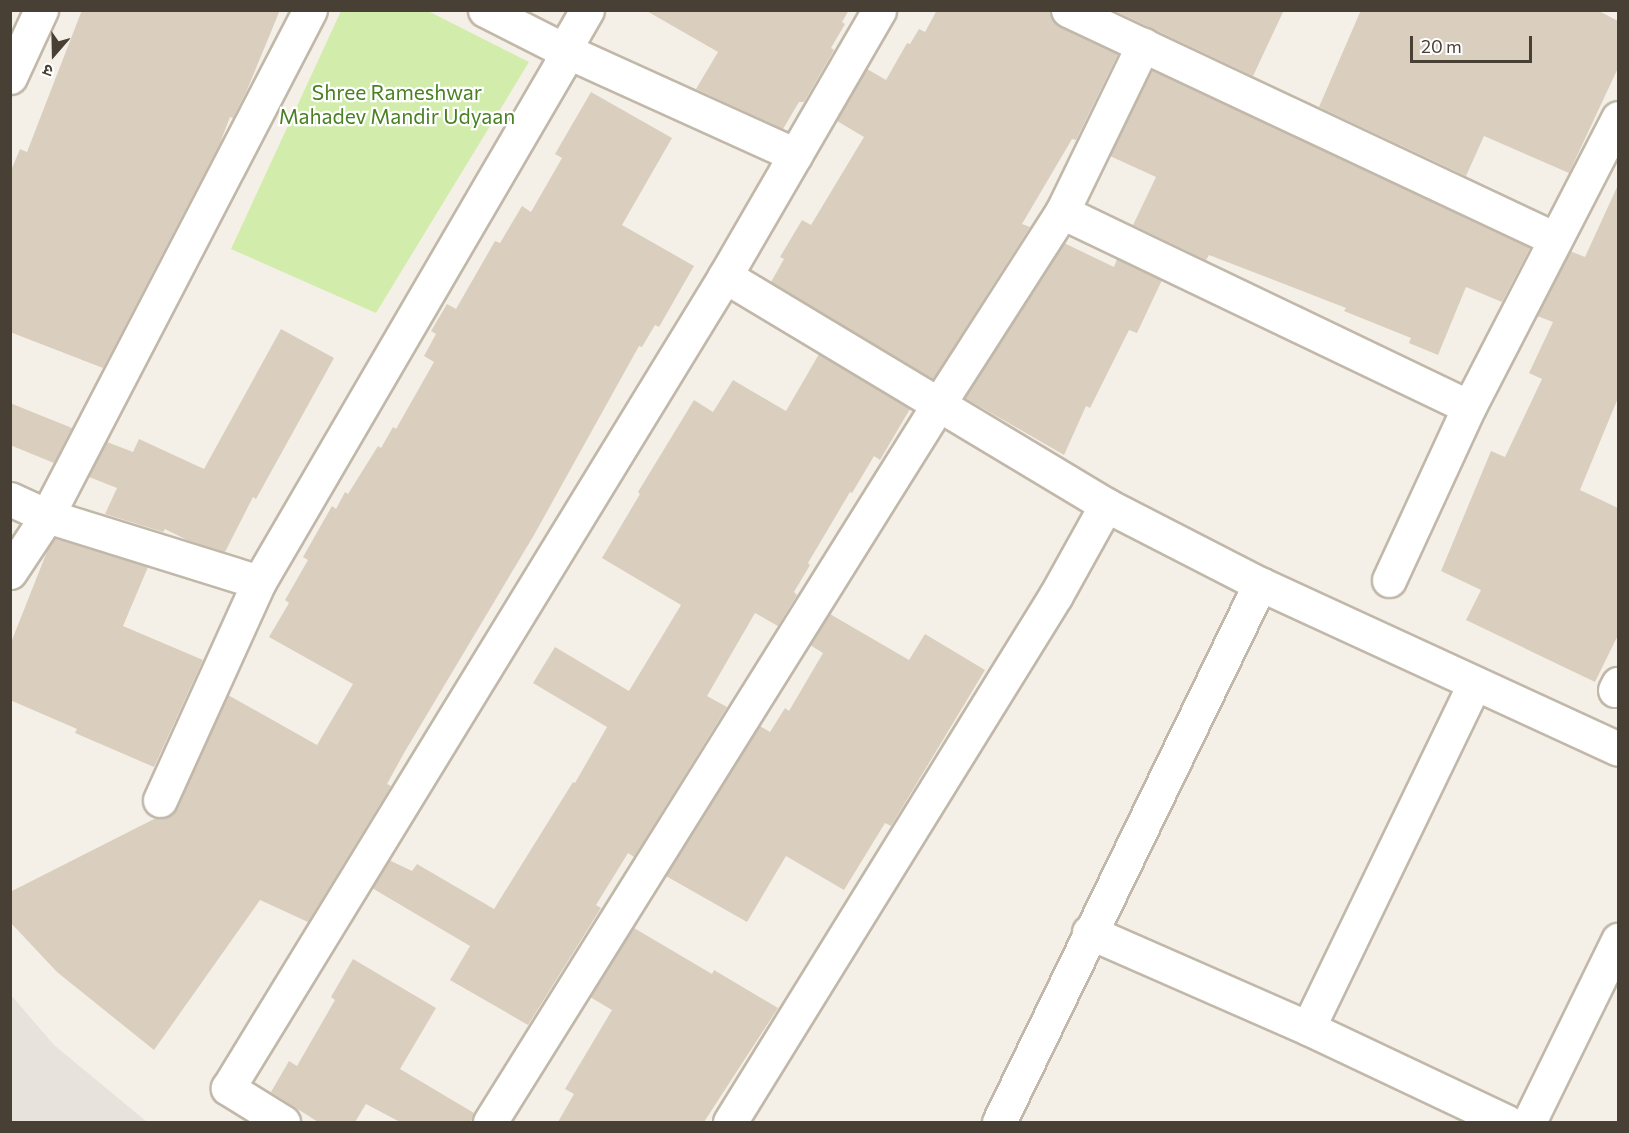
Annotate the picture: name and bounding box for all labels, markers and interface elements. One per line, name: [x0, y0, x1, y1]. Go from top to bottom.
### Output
north arrow: [24, 24, 84, 84]
scale bar: [1413, 24, 1534, 62]
text: 20 m: [1421, 35, 1462, 57]
text: उ: [40, 61, 55, 82]
park label: Shree Rameshwar Mahadev Mandir Udyaan: [279, 79, 515, 129]

